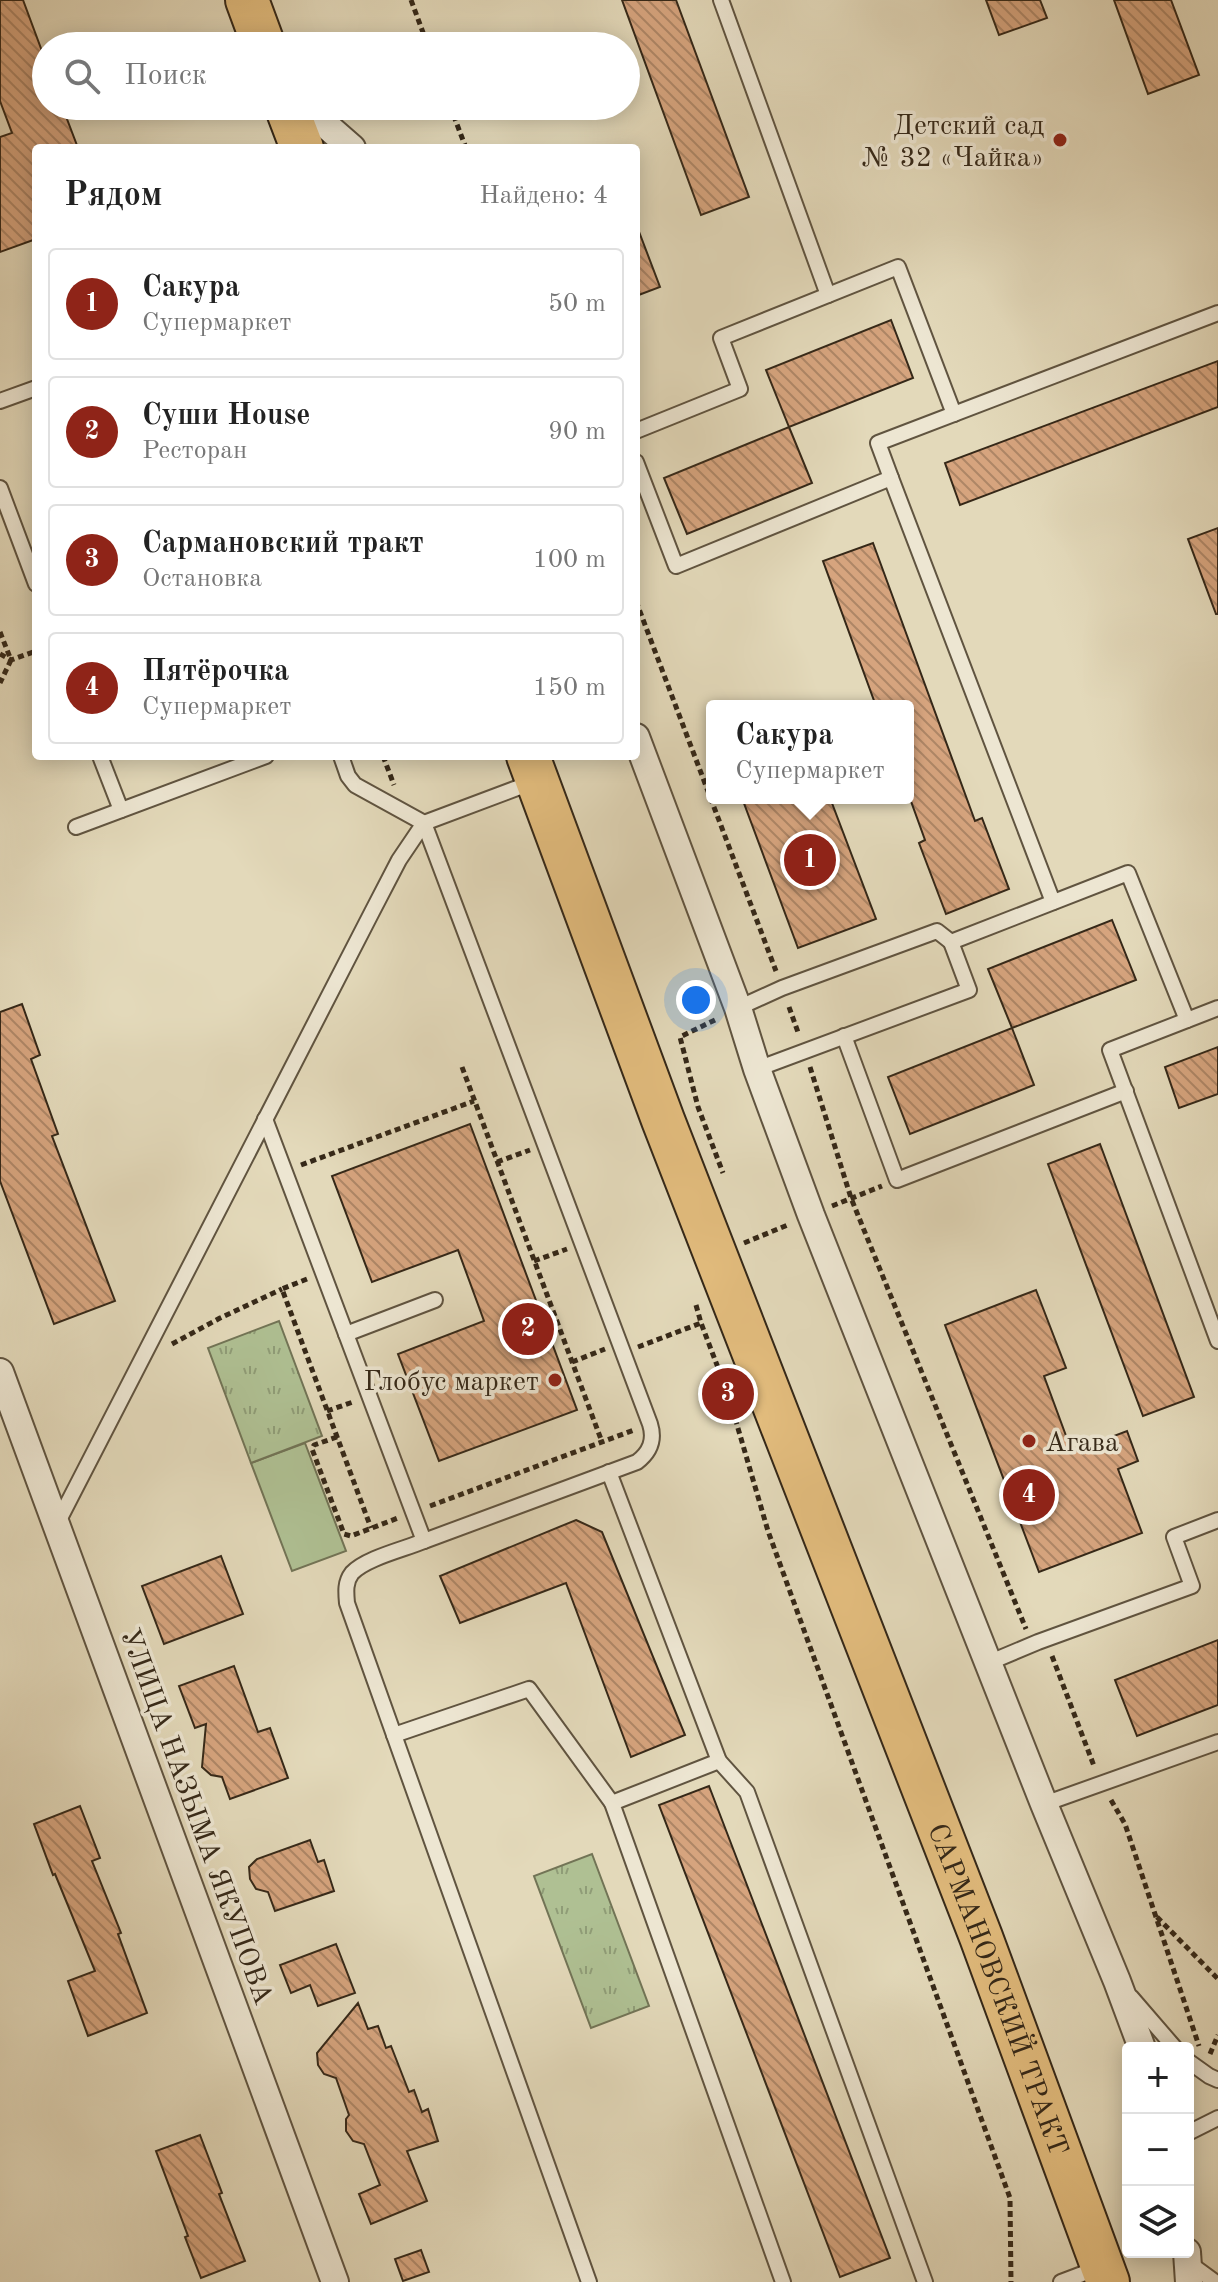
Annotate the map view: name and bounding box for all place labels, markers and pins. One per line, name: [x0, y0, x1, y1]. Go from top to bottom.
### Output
place label: Детский сад № 32 «Чайка»: [862, 113, 1044, 173]
marker: Детский сад № 32 «Чайка»: [1051, 131, 1069, 149]
pin: 1: [784, 830, 836, 890]
pin: 2: [502, 1299, 554, 1359]
pin: 3: [702, 1364, 754, 1424]
place label: Глобус маркет: [363, 1369, 539, 1397]
marker: Глобус маркет: [546, 1371, 564, 1389]
place label: Агава: [1045, 1430, 1119, 1458]
marker: Агава: [1020, 1432, 1038, 1450]
pin: 4: [1003, 1465, 1055, 1525]

